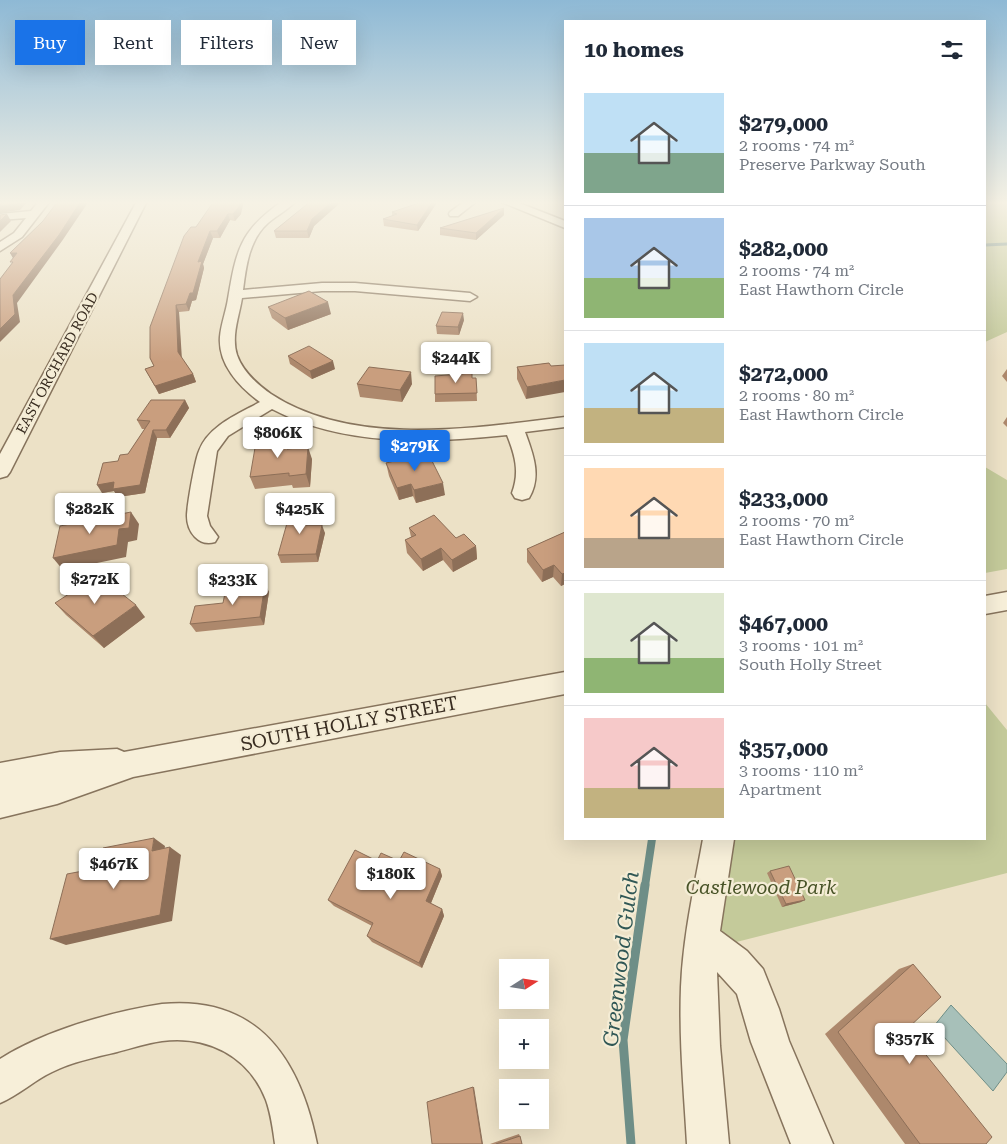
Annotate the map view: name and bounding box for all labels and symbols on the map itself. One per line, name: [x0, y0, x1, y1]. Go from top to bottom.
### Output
street label: EAST ORCHARD ROAD: [13, 289, 101, 436]
pin: $244K: [421, 342, 491, 384]
pin: $806K: [243, 416, 313, 459]
pin: $279K: [380, 430, 450, 472]
pin: $282K: [55, 492, 125, 535]
pin: $425K: [265, 492, 335, 535]
pin: $272K: [60, 562, 130, 605]
pin: $233K: [198, 564, 268, 606]
street label: SOUTH HOLLY STREET: [238, 691, 460, 756]
pin: $467K: [79, 848, 149, 890]
pin: $180K: [356, 858, 426, 900]
water label: Greenwood Gulch: [598, 870, 644, 1048]
park label: Castlewood Park: [686, 876, 837, 899]
north arrow: [499, 959, 549, 1009]
pin: $357K: [875, 1022, 945, 1065]

